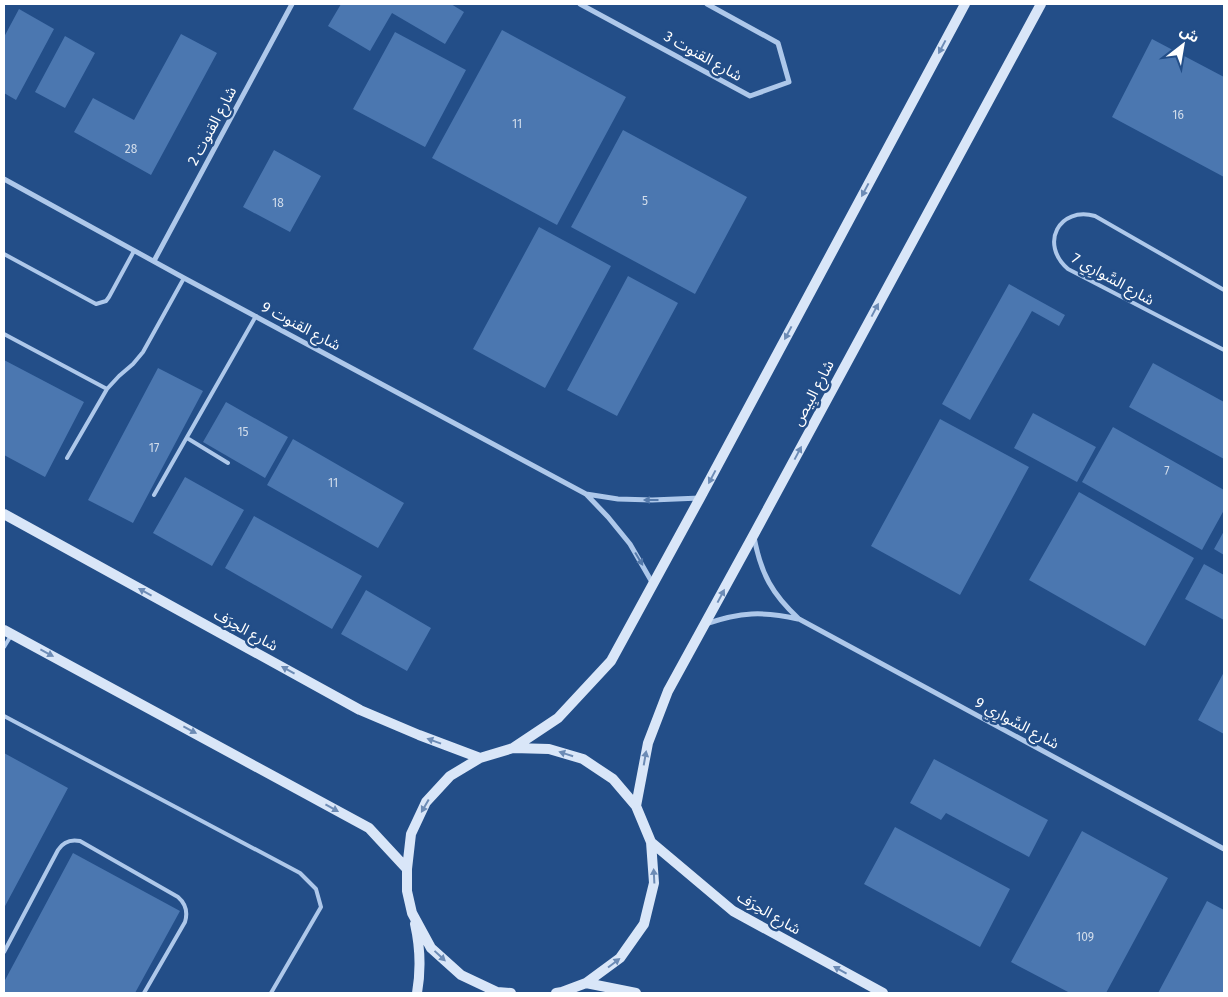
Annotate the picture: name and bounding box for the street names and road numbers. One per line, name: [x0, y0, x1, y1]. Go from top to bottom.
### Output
street label: شارع القنوت 3: [659, 27, 745, 88]
street label: شارع القنوت 2: [184, 83, 243, 170]
street label: شارع السَّوارِي 7: [1067, 249, 1158, 312]
street label: شارع القنوت 9: [257, 298, 344, 357]
street label: شارع البِيص: [788, 357, 841, 430]
street label: شارع الحِرَف: [209, 605, 281, 658]
street label: شارع السَّوارِي 9: [970, 693, 1062, 756]
street label: شارع الحِرَف: [732, 888, 804, 941]

